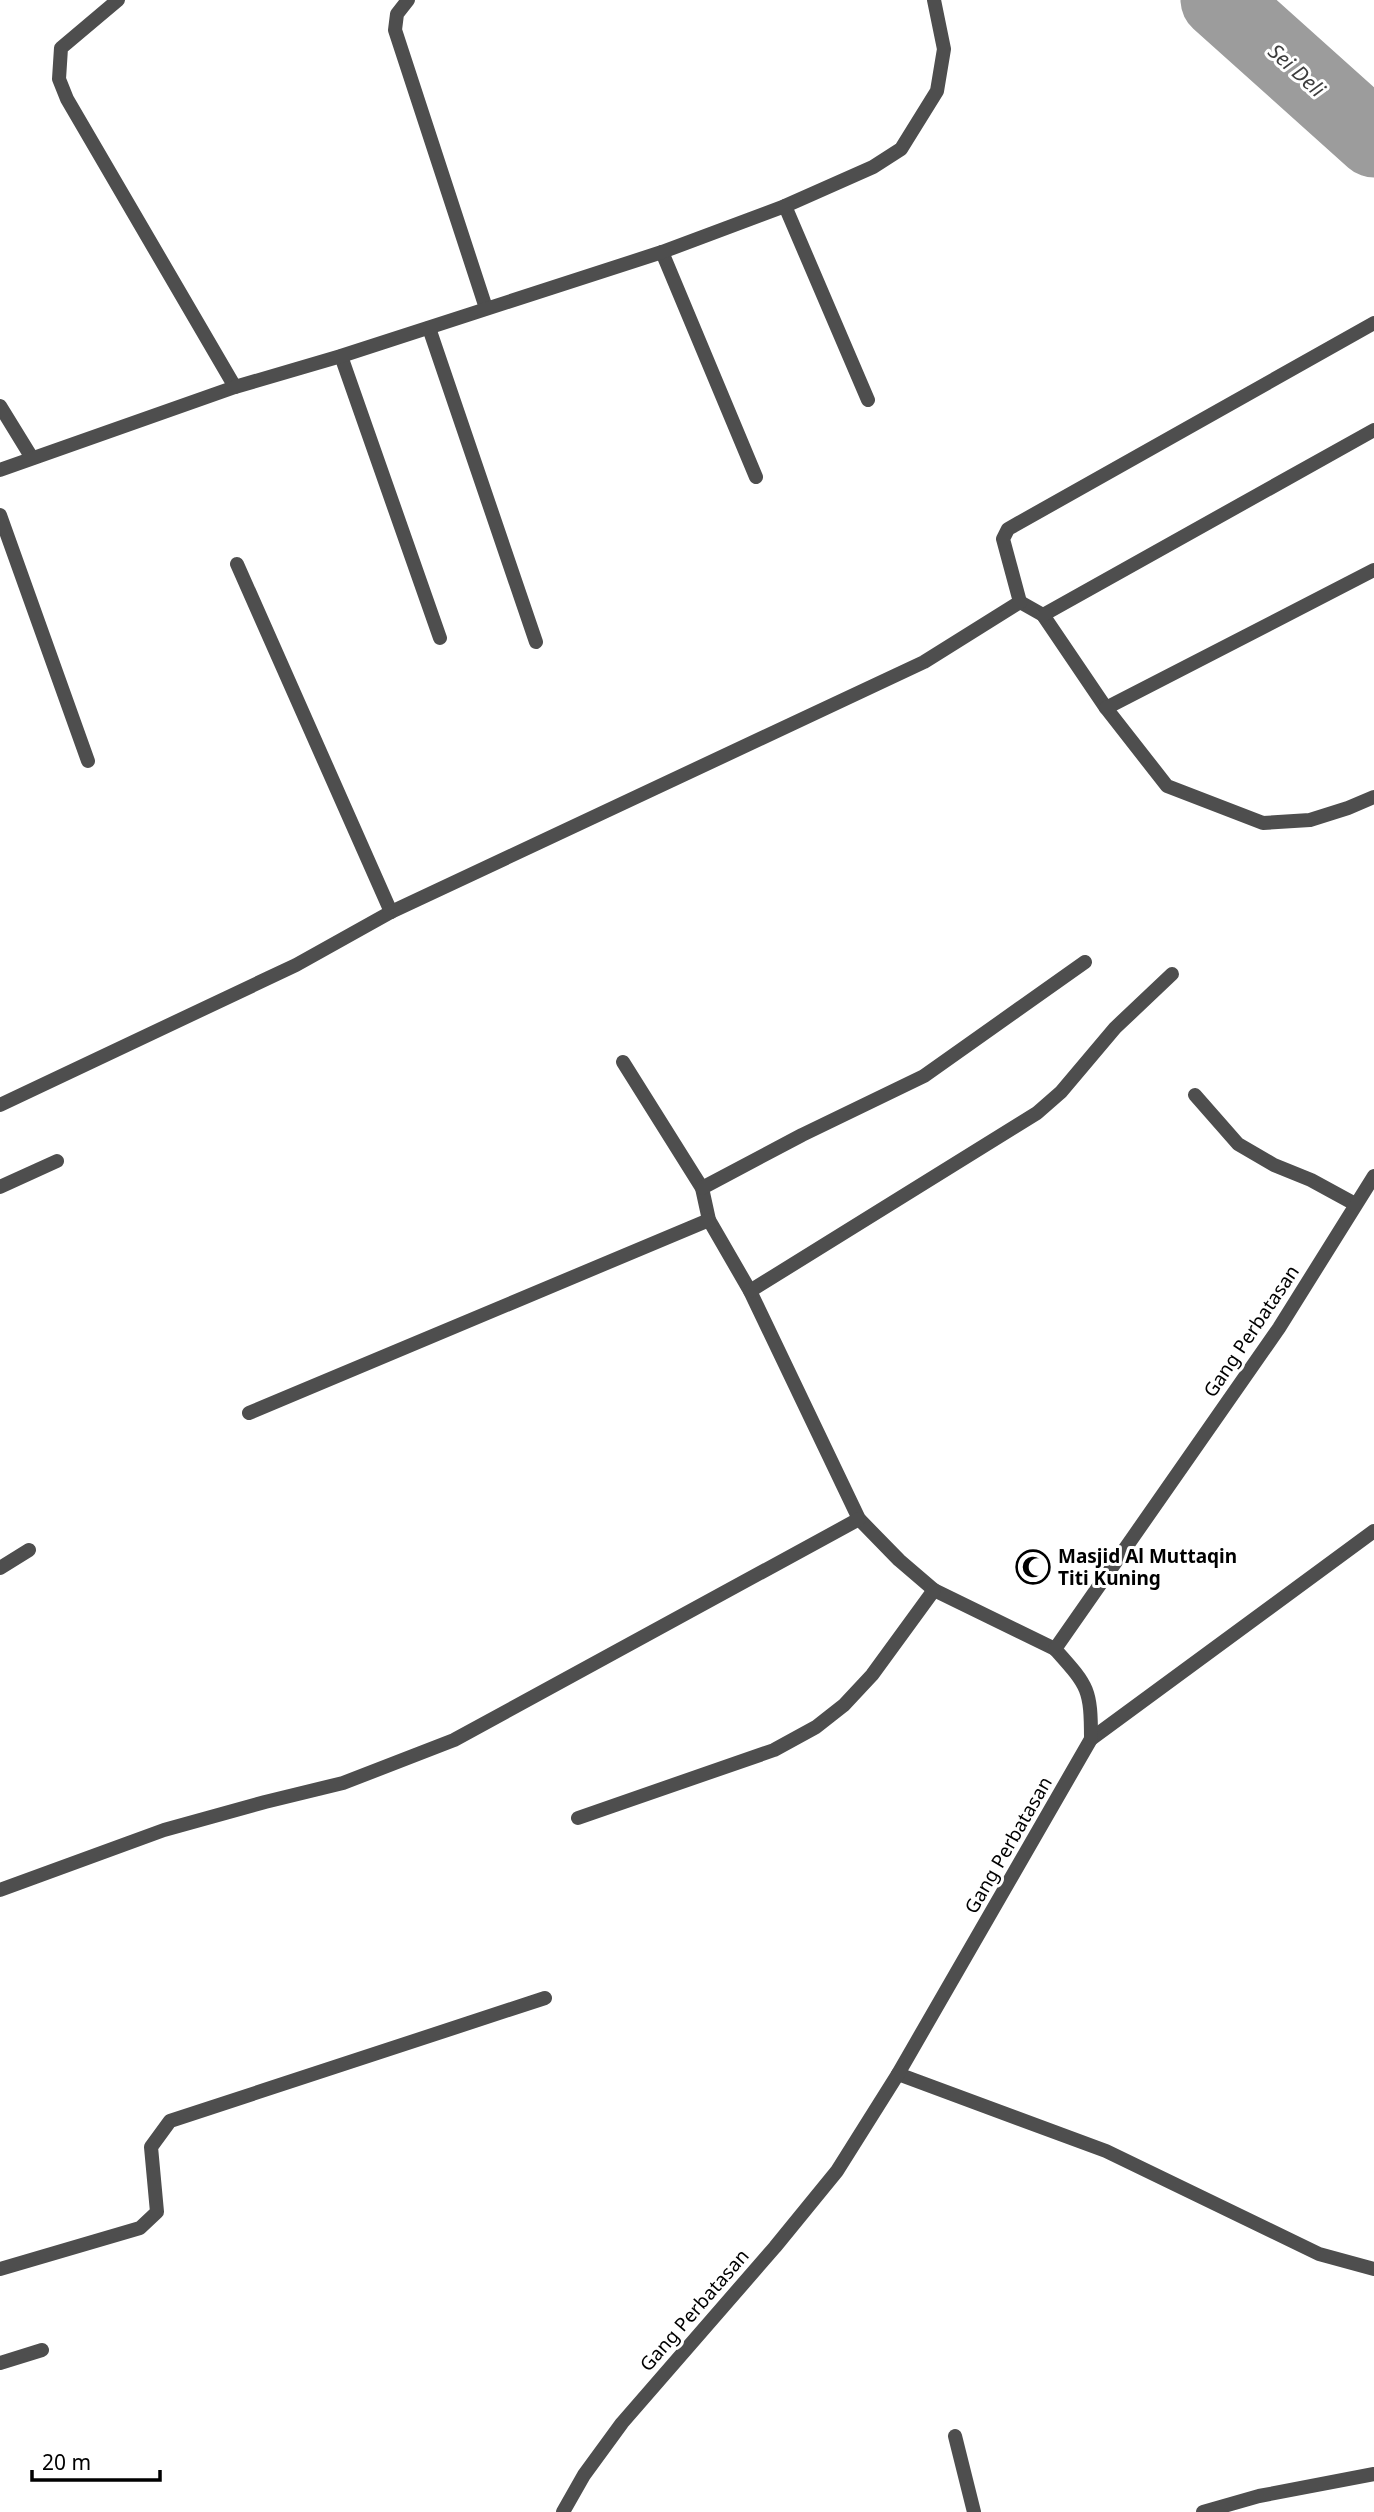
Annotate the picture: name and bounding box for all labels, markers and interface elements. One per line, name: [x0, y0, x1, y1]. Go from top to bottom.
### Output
water label: Sei Deli: [1263, 37, 1332, 103]
street label: Gang Perbatasan: [1197, 1260, 1305, 1402]
place label: Masjid Al Muttaqin Titi Kuning: [1058, 1543, 1237, 1591]
mosque icon: Masjid Al Muttaqin Titi Kuning: [1014, 1548, 1052, 1586]
street label: Gang Perbatasan: [958, 1772, 1058, 1918]
street label: Gang Perbatasan: [634, 2243, 754, 2377]
scale bar: [32, 2438, 159, 2482]
text: 20 m: [42, 2448, 91, 2476]

